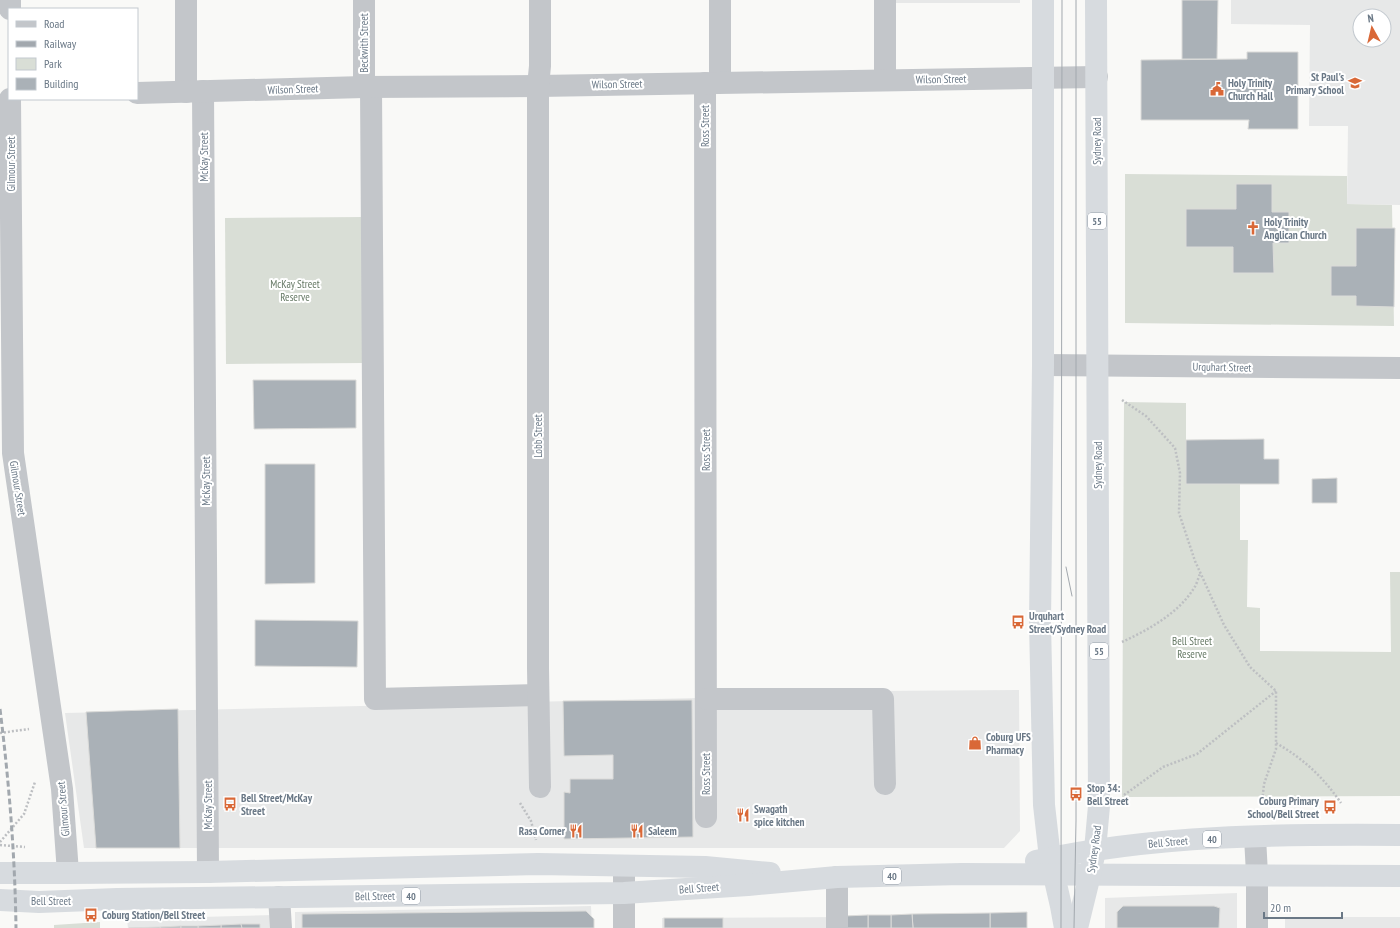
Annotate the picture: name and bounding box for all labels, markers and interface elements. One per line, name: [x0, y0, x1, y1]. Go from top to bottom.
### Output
legend: [8, 8, 138, 100]
north arrow: [1352, 8, 1392, 48]
text: N: [1367, 11, 1375, 25]
street label: Beckwith Street: [357, 13, 371, 73]
text: Road: [44, 16, 64, 31]
text: Railway: [44, 36, 77, 51]
text: Park: [44, 56, 62, 71]
place label: St Paul's Primary School: [1286, 70, 1344, 97]
street label: Wilson Street: [916, 72, 966, 86]
school or university icon: St Paul's Primary School: [1347, 75, 1363, 91]
text: Building: [44, 76, 79, 91]
place label: Holy Trinity Church Hall: [1228, 76, 1273, 103]
street label: Wilson Street: [592, 77, 642, 91]
street label: Wilson Street: [267, 81, 319, 97]
public building icon: Holy Trinity Church Hall: [1209, 81, 1225, 97]
street label: Ross Street: [698, 105, 712, 147]
street label: Sydney Road: [1090, 117, 1104, 165]
street label: McKay Street: [197, 132, 211, 182]
street label: Gilmour Street: [4, 136, 18, 192]
road number: 55: [1088, 213, 1106, 229]
place label: Holy Trinity Anglican Church: [1263, 215, 1327, 242]
church icon: Holy Trinity Anglican Church: [1245, 220, 1261, 236]
park label: McKay Street Reserve: [270, 277, 320, 304]
street label: Urquhart Street: [1192, 359, 1252, 375]
street label: Lobb Street: [531, 414, 545, 458]
street label: Ross Street: [699, 429, 713, 471]
street label: Sydney Road: [1091, 441, 1105, 489]
street label: McKay Street: [199, 456, 213, 506]
street label: Gilmour Street: [7, 460, 29, 516]
place label: Urquhart Street/Sydney Road: [1029, 609, 1106, 636]
bus stop icon: Urquhart Street/Sydney Road: [1010, 614, 1026, 630]
park label: Bell Street Reserve: [1172, 634, 1212, 661]
road number: 55: [1090, 643, 1108, 659]
place label: Coburg UFS Pharmacy: [986, 730, 1031, 757]
shop icon: Coburg UFS Pharmacy: [967, 735, 983, 751]
street label: Ross Street: [699, 753, 713, 795]
street label: McKay Street: [201, 780, 215, 830]
street label: Gilmour Street: [54, 781, 72, 837]
place label: Stop 34: Bell Street: [1087, 781, 1129, 808]
bus stop icon: Stop 34: Bell Street: [1068, 786, 1084, 802]
place label: Bell Street/McKay Street: [241, 791, 313, 818]
place label: Coburg Primary School/Bell Street: [1248, 794, 1320, 821]
bus stop icon: Bell Street/McKay Street: [222, 796, 238, 812]
bus stop icon: Coburg Primary School/Bell Street: [1322, 799, 1338, 815]
place label: Swagath spice kitchen: [754, 802, 805, 829]
restaurant icon: Swagath spice kitchen: [735, 807, 751, 823]
restaurant icon: Rasa Corner: [568, 823, 584, 839]
restaurant icon: Saleem: [629, 823, 645, 839]
place label: Rasa Corner: [519, 824, 566, 838]
place label: Saleem: [648, 824, 677, 838]
street label: Sydney Road: [1084, 824, 1104, 874]
road number: 40: [1203, 831, 1221, 847]
street label: Bell Street: [1147, 833, 1189, 851]
road number: 40: [883, 868, 901, 884]
street label: Bell Street: [679, 880, 719, 896]
road number: 40: [402, 888, 420, 904]
street label: Bell Street: [355, 889, 395, 903]
street label: Bell Street: [31, 894, 71, 908]
scale bar: [1264, 894, 1342, 920]
text: 20 m: [1270, 900, 1291, 915]
bus stop icon: Coburg Station/Bell Street: [83, 907, 99, 923]
place label: Coburg Station/Bell Street: [102, 908, 206, 922]

